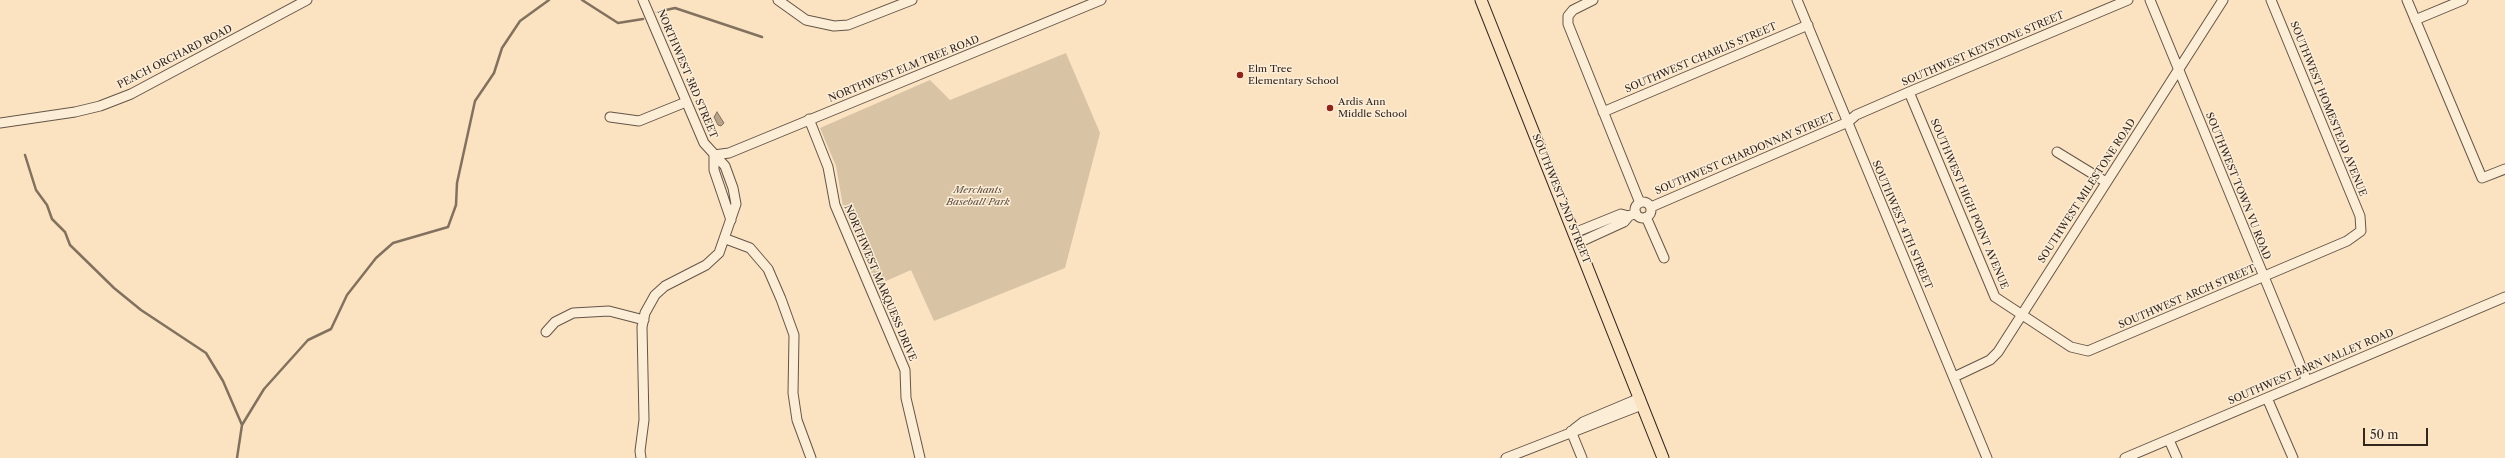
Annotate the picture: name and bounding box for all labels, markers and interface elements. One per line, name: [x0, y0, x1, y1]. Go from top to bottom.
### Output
street label: NORTHWEST 3RD STREET: [654, 8, 720, 140]
street label: SOUTHWEST KEYSTONE STREET: [1900, 9, 2066, 89]
street label: SOUTHWEST HOMESTEAD AVENUE: [2287, 20, 2369, 198]
street label: SOUTHWEST CHABLIS STREET: [1623, 21, 1779, 95]
street label: PEACH ORCHARD ROAD: [116, 23, 234, 91]
street label: NORTHWEST ELM TREE ROAD: [827, 33, 981, 105]
place label: Elm Tree Elementary School: [1248, 63, 1339, 86]
marker: Elm Tree Elementary School: [1235, 70, 1245, 80]
place label: Ardis Ann Middle School: [1338, 96, 1407, 120]
marker: Ardis Ann Middle School: [1325, 103, 1335, 113]
street label: SOUTHWEST CHARDONNAY STREET: [1653, 111, 1837, 197]
street label: SOUTHWEST TOWN VU ROAD: [2203, 111, 2273, 261]
street label: SOUTHWEST HIGH POINT AVENUE: [1928, 117, 2010, 291]
street label: SOUTHWEST MILESTONE ROAD: [2036, 117, 2138, 265]
street label: SOUTHWEST 2ND STREET: [1529, 132, 1593, 266]
street label: SOUTHWEST 4TH STREET: [1869, 159, 1935, 291]
park label: Merchants Baseball Park: [946, 184, 1010, 208]
street label: NORTHWEST MARQUESS DRIVE: [841, 203, 919, 363]
street label: SOUTHWEST ARCH STREET: [2117, 263, 2257, 331]
street label: SOUTHWEST BARN VALLEY ROAD: [2226, 327, 2396, 407]
scale bar: [2365, 420, 2430, 446]
text: 50 m: [2370, 427, 2399, 442]

